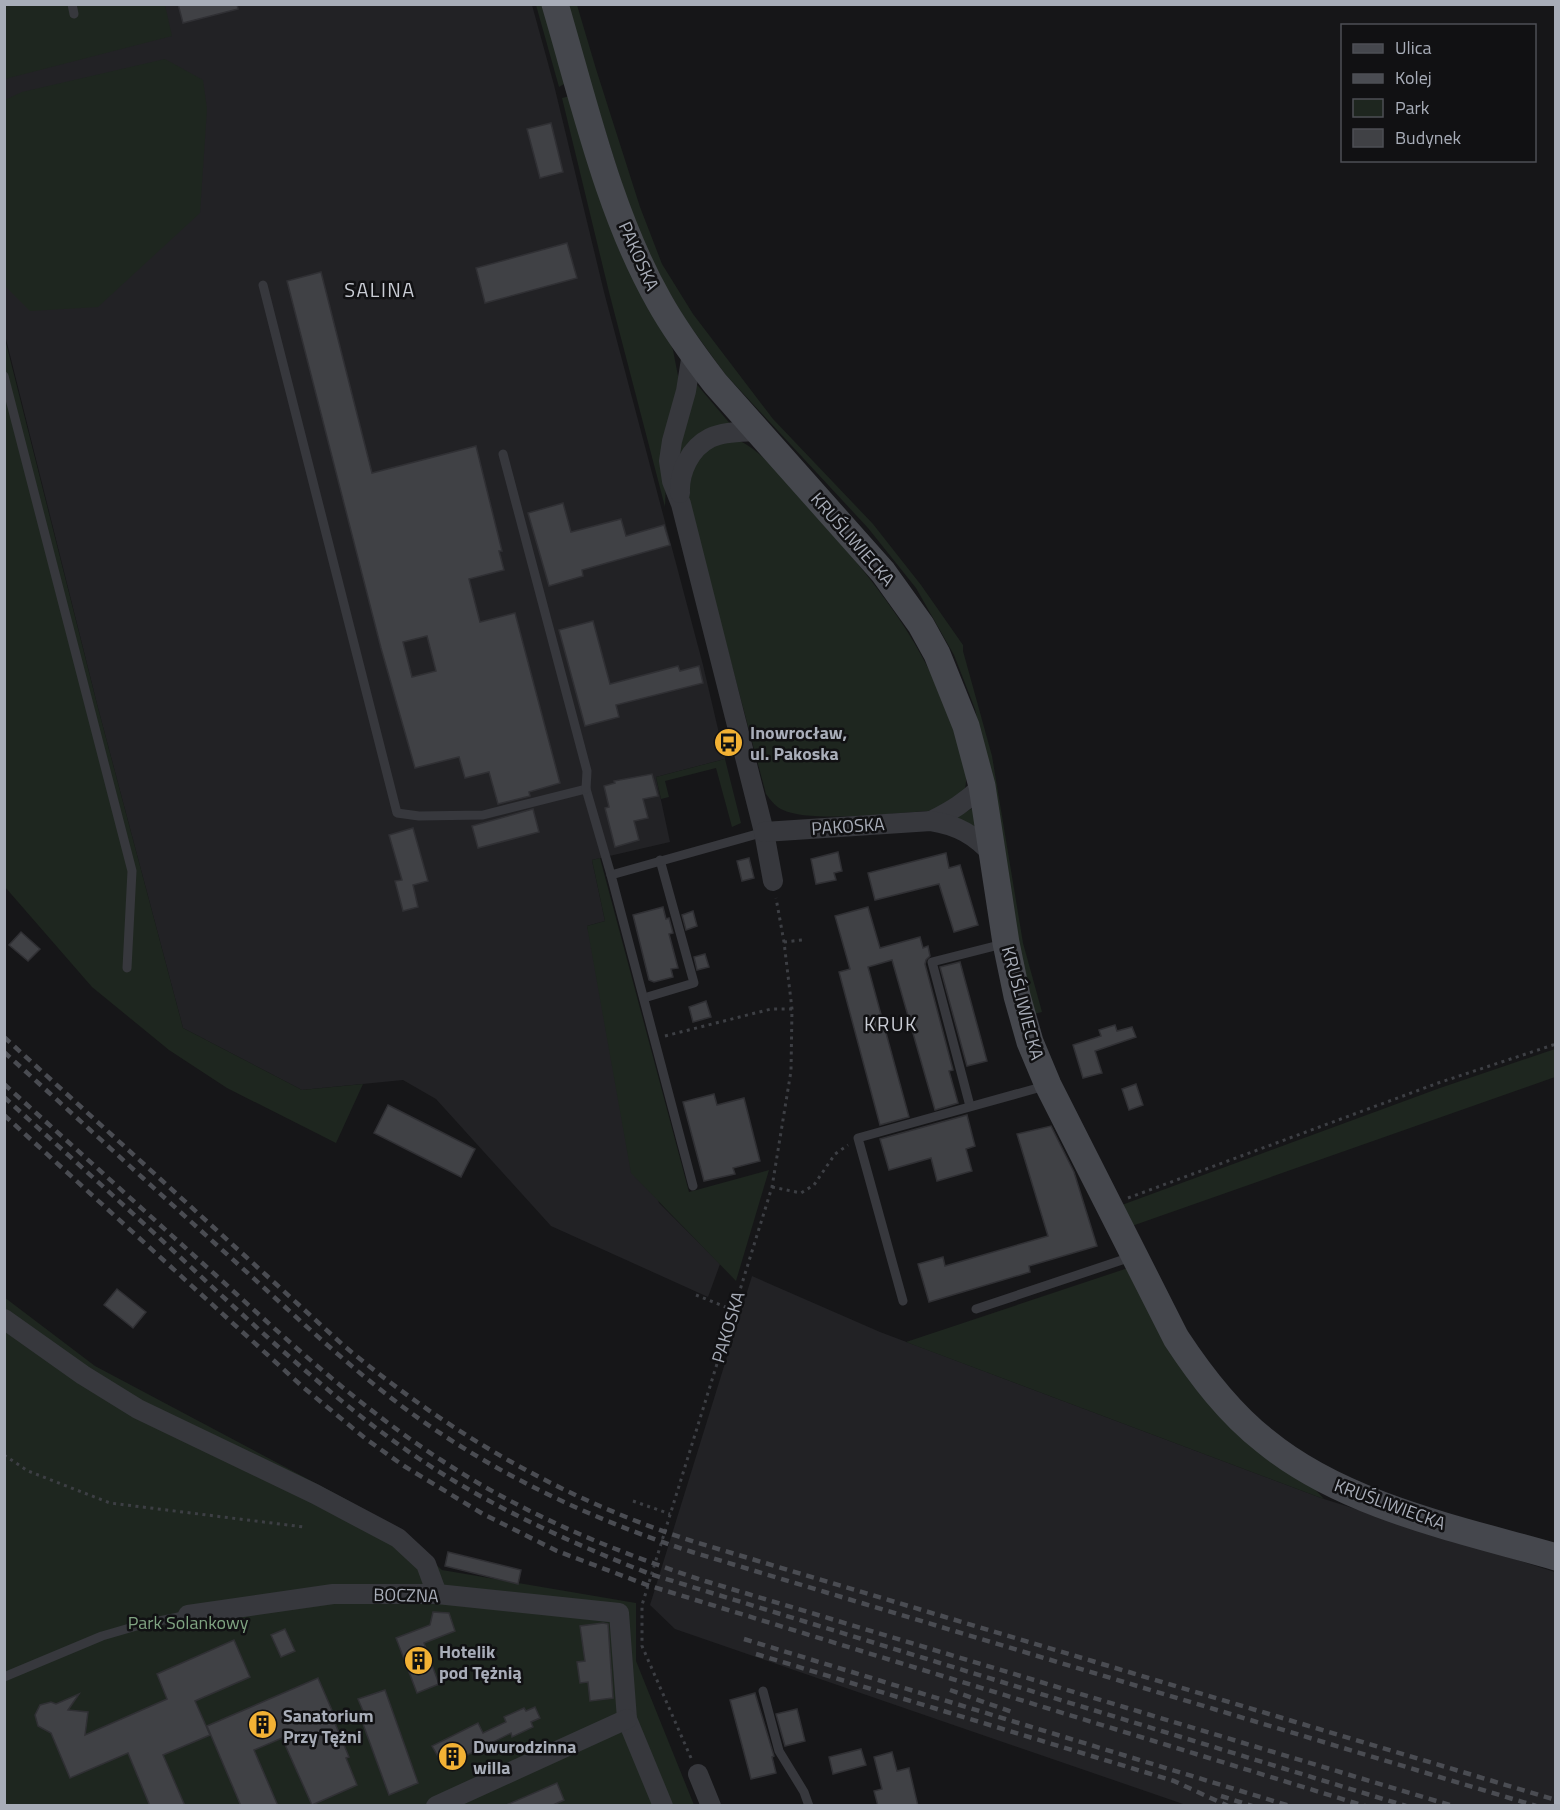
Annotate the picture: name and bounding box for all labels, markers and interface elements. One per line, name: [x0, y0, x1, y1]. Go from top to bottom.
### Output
legend: [1341, 24, 1536, 162]
text: Ulica: [1395, 34, 1432, 61]
text: Kolej: [1395, 64, 1432, 91]
text: Park: [1395, 94, 1430, 121]
text: Budynek: [1395, 124, 1462, 151]
street label: PAKOSKA: [612, 217, 666, 295]
district label: SALINA: [344, 274, 416, 305]
street label: KRUŚLIWIECKA: [805, 486, 902, 592]
place label: Inowrocław, ul. Pakoska: [750, 719, 847, 767]
bus stop icon: Inowrocław, ul. Pakoska: [713, 726, 745, 758]
street label: PAKOSKA: [810, 810, 886, 842]
street label: KRUŚLIWIECKA: [995, 943, 1051, 1063]
district label: KRUK: [864, 1008, 918, 1039]
street label: PAKOSKA: [704, 1288, 752, 1366]
street label: KRUŚLIWIECKA: [1331, 1471, 1450, 1537]
street label: BOCZNA: [373, 1581, 439, 1609]
park label: Park Solankowy: [128, 1609, 249, 1636]
place label: Hotelik pod Tężnią: [439, 1638, 522, 1686]
building icon: Hotelik pod Tężnią: [402, 1645, 434, 1677]
place label: Sanatorium Przy Tężni: [283, 1702, 374, 1750]
building icon: Sanatorium Przy Tężni: [246, 1709, 278, 1741]
place label: Dwurodzinna willa: [473, 1733, 576, 1781]
building icon: Dwurodzinna willa: [436, 1740, 468, 1772]

